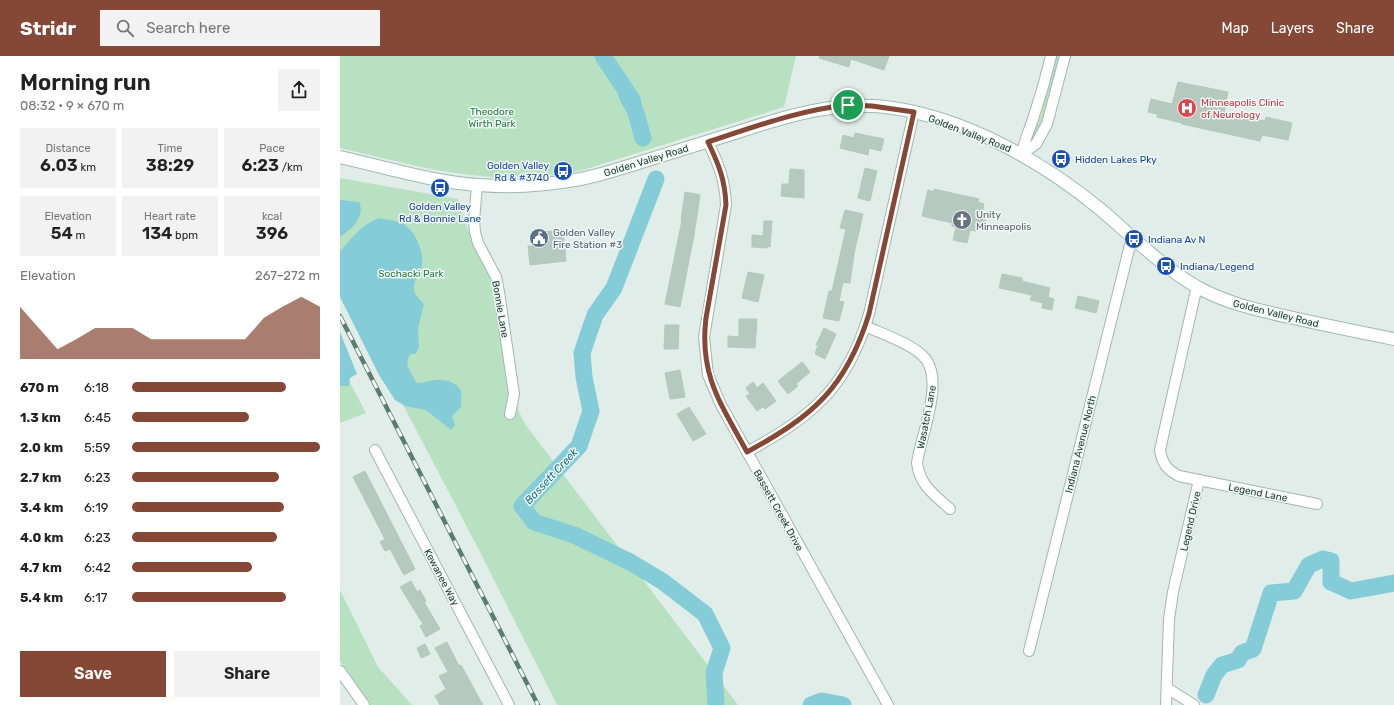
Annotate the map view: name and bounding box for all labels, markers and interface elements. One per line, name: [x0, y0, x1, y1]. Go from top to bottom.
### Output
search box: [100, 10, 380, 46]
text: Stridr: [20, 17, 76, 40]
icon: search: [114, 17, 136, 39]
text: Search here: [146, 19, 230, 37]
text: Map: [1222, 20, 1249, 37]
text: Layers: [1271, 20, 1314, 37]
text: Share: [1336, 20, 1374, 37]
text: Morning run: [20, 69, 151, 96]
button: share: [278, 69, 320, 111]
pin: [831, 88, 865, 122]
icon: arrive: [837, 94, 859, 116]
hospital icon: Minneapolis Clinic of Neurology: [1176, 97, 1198, 119]
place label: Minneapolis Clinic of Neurology: [1201, 97, 1285, 121]
text: 08:32 · 9 × 670 m: [20, 98, 124, 113]
park label: Theodore Wirth Park: [468, 106, 517, 130]
street label: Golden Valley Road: [926, 113, 1013, 155]
text: Distance: [45, 142, 91, 155]
text: Time: [158, 142, 182, 155]
text: Pace: [259, 142, 285, 155]
street label: Golden Valley Road: [602, 142, 690, 180]
bus stop icon: Hidden Lakes Pky: [1050, 148, 1072, 170]
place label: Hidden Lakes Pky: [1075, 154, 1157, 166]
text: 6.03: [40, 155, 78, 175]
text: 38:29: [146, 155, 194, 175]
text: 6:23: [242, 155, 279, 175]
place label: Golden Valley Rd & #3740: [487, 160, 549, 184]
bus stop icon: Golden Valley Rd & #3740: [552, 160, 574, 182]
text: km: [78, 161, 96, 174]
text: /km: [279, 161, 302, 174]
bus stop icon: Golden Valley Rd & Bonnie Lane: [429, 177, 451, 199]
place label: Golden Valley Rd & Bonnie Lane: [399, 201, 481, 225]
church icon: Unity Minneapolis: [951, 209, 973, 231]
place label: Unity Minneapolis: [976, 209, 1031, 233]
text: Elevation: [44, 210, 92, 223]
text: Heart rate: [144, 210, 196, 223]
text: kcal: [262, 210, 282, 223]
text: 54: [51, 223, 73, 243]
text: 134: [142, 223, 172, 243]
text: 396: [256, 223, 288, 243]
public building icon: Golden Valley Fire Station #3: [528, 227, 550, 249]
place label: Golden Valley Fire Station #3: [553, 227, 622, 251]
bus stop icon: Indiana Av N: [1123, 228, 1145, 250]
text: m: [73, 229, 85, 242]
text: bpm: [172, 229, 198, 242]
place label: Indiana Av N: [1148, 234, 1206, 246]
bus stop icon: Indiana/Legend: [1155, 255, 1177, 277]
place label: Indiana/Legend: [1180, 261, 1254, 273]
text: Elevation: [20, 268, 76, 283]
text: 267–272 m: [255, 268, 320, 283]
park label: Sochacki Park: [378, 268, 445, 280]
street label: Bonnie Lane: [489, 280, 511, 339]
street label: Golden Valley Road: [1232, 298, 1320, 330]
text: 670 m: [20, 380, 59, 395]
text: 6:18: [84, 380, 109, 395]
street label: Wasatch Lane: [915, 384, 939, 450]
street label: Indiana Avenue North: [1063, 394, 1099, 494]
text: 1.3 km: [20, 410, 61, 425]
text: 6:45: [84, 410, 111, 425]
text: 2.0 km: [20, 440, 63, 455]
text: 5:59: [84, 440, 110, 455]
water label: Bassett Creek: [522, 445, 581, 507]
street label: Bassett Creek Drive: [751, 468, 806, 554]
text: 2.7 km: [20, 470, 61, 485]
text: 6:23: [84, 470, 111, 485]
street label: Legend Lane: [1227, 481, 1289, 505]
street label: Legend Drive: [1178, 490, 1204, 552]
text: 3.4 km: [20, 500, 63, 515]
text: 6:19: [84, 500, 108, 515]
text: 4.0 km: [20, 530, 64, 545]
text: 6:23: [84, 530, 111, 545]
street label: Kewanee Way: [421, 547, 461, 608]
text: 4.7 km: [20, 560, 62, 575]
text: 6:42: [84, 560, 111, 575]
text: 5.4 km: [20, 590, 63, 605]
text: 6:17: [84, 590, 107, 605]
button: Save: [20, 651, 166, 697]
button: Share: [174, 651, 320, 697]

